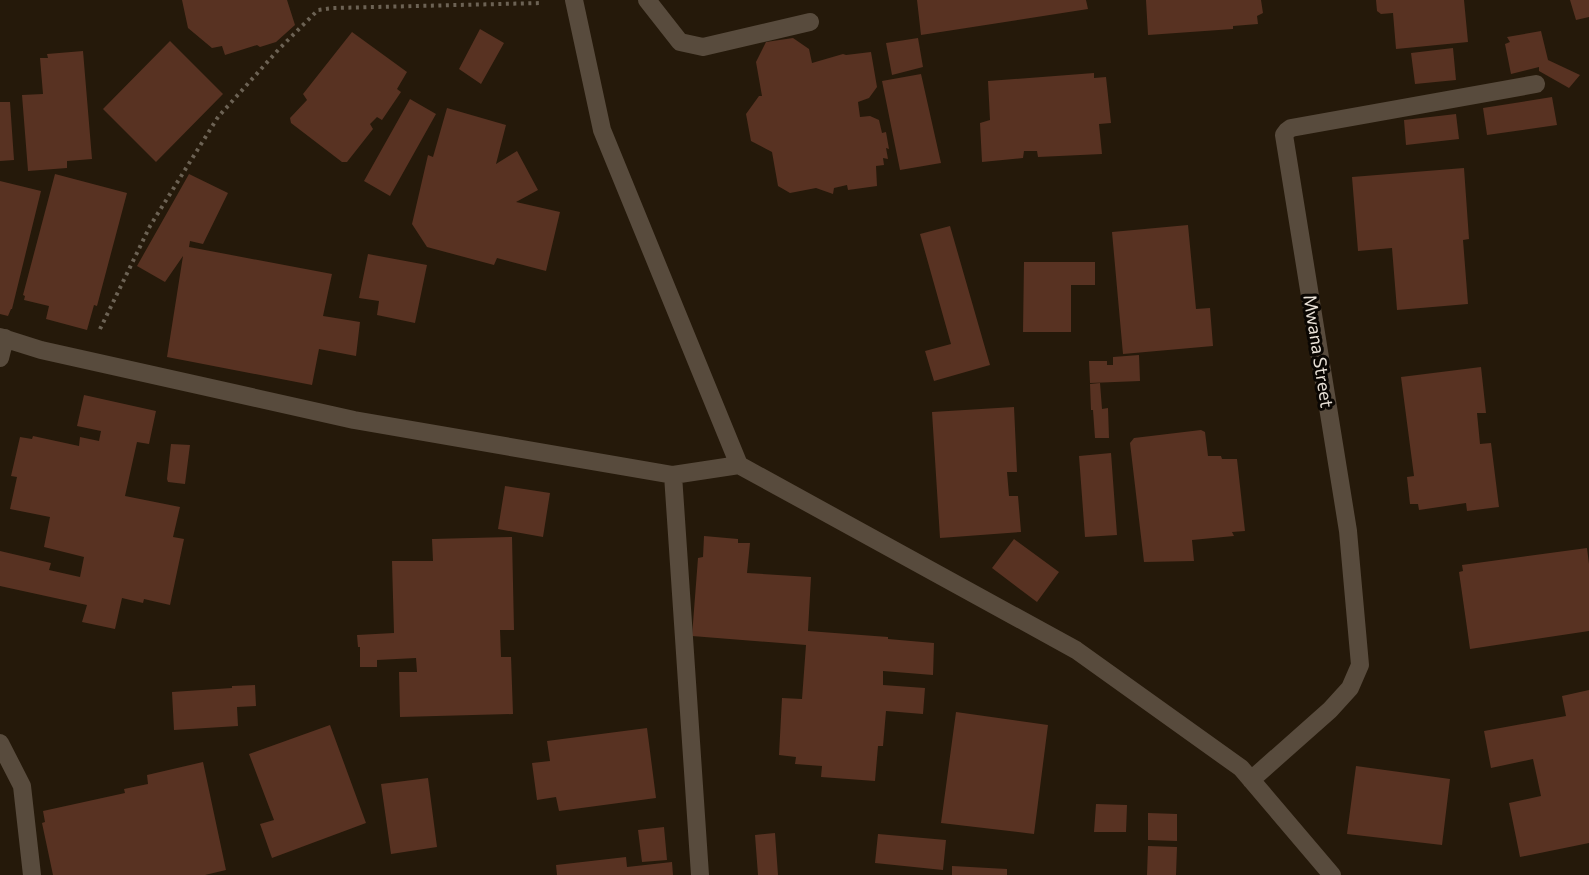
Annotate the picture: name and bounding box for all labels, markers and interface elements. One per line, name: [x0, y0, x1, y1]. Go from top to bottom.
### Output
street label: Mwana Street: [1299, 293, 1339, 409]

